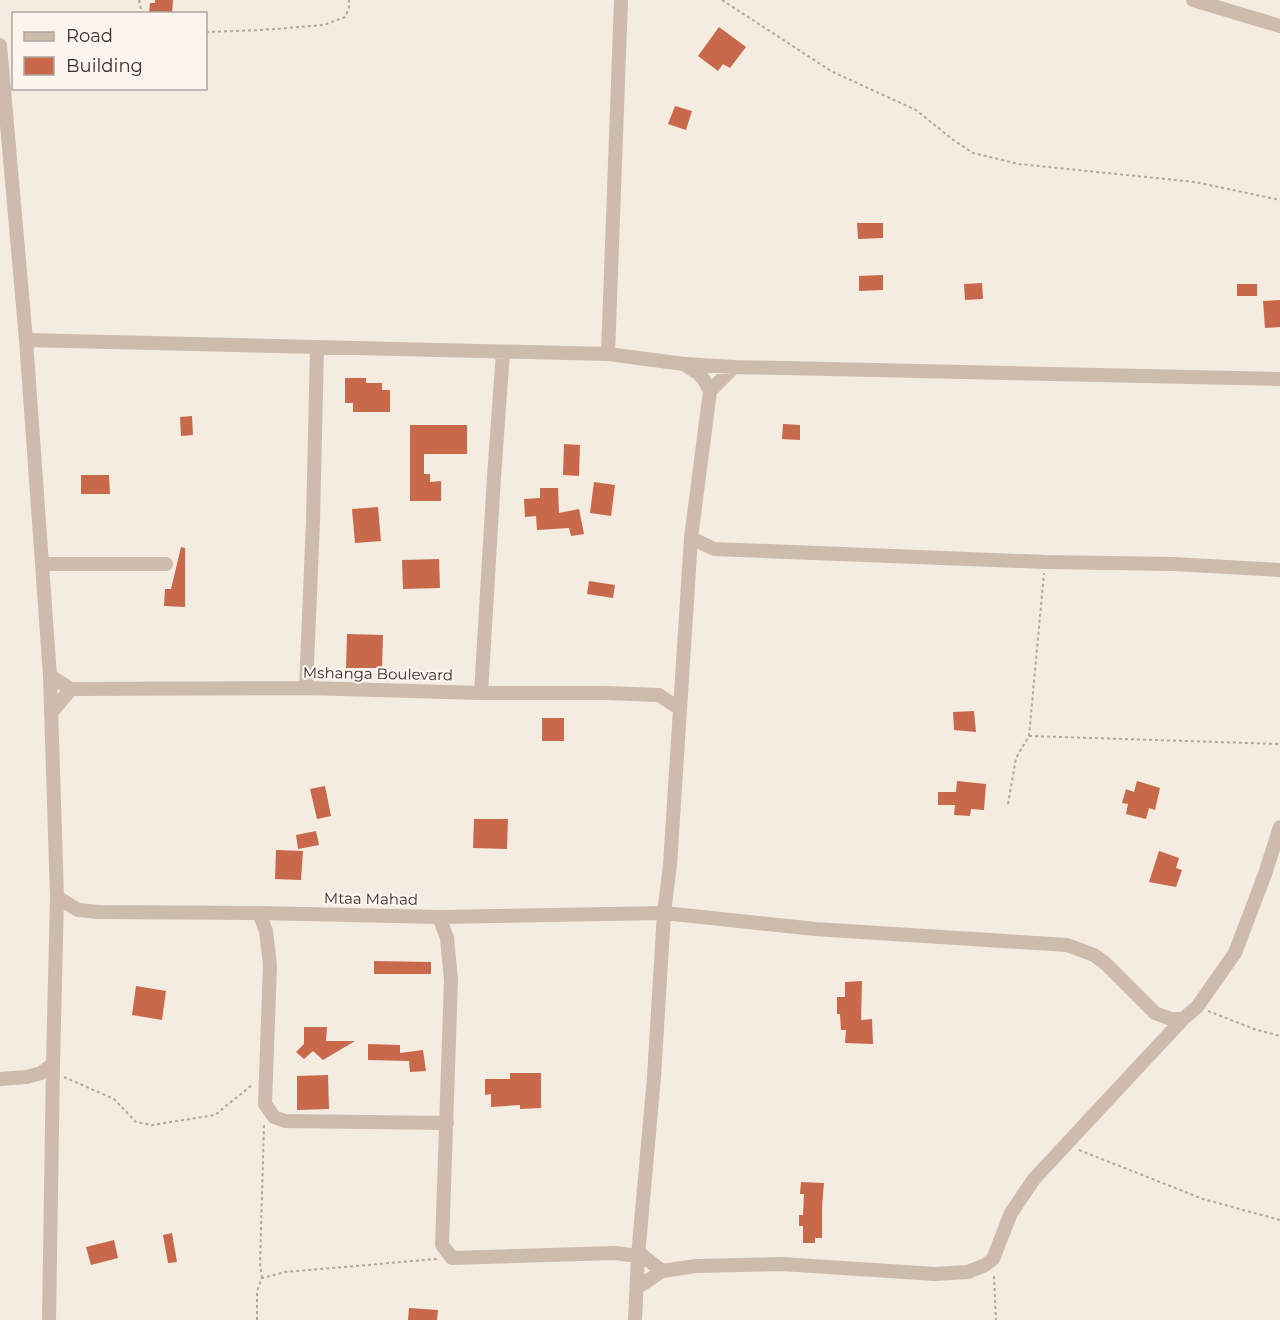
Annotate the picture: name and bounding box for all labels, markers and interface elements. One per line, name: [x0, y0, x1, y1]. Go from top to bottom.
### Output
legend: [12, 12, 207, 90]
text: Road: [66, 25, 113, 47]
text: Building: [66, 55, 143, 77]
street label: Mshanga Boulevard: [303, 663, 453, 684]
street label: Mtaa Mahad: [324, 888, 418, 909]

